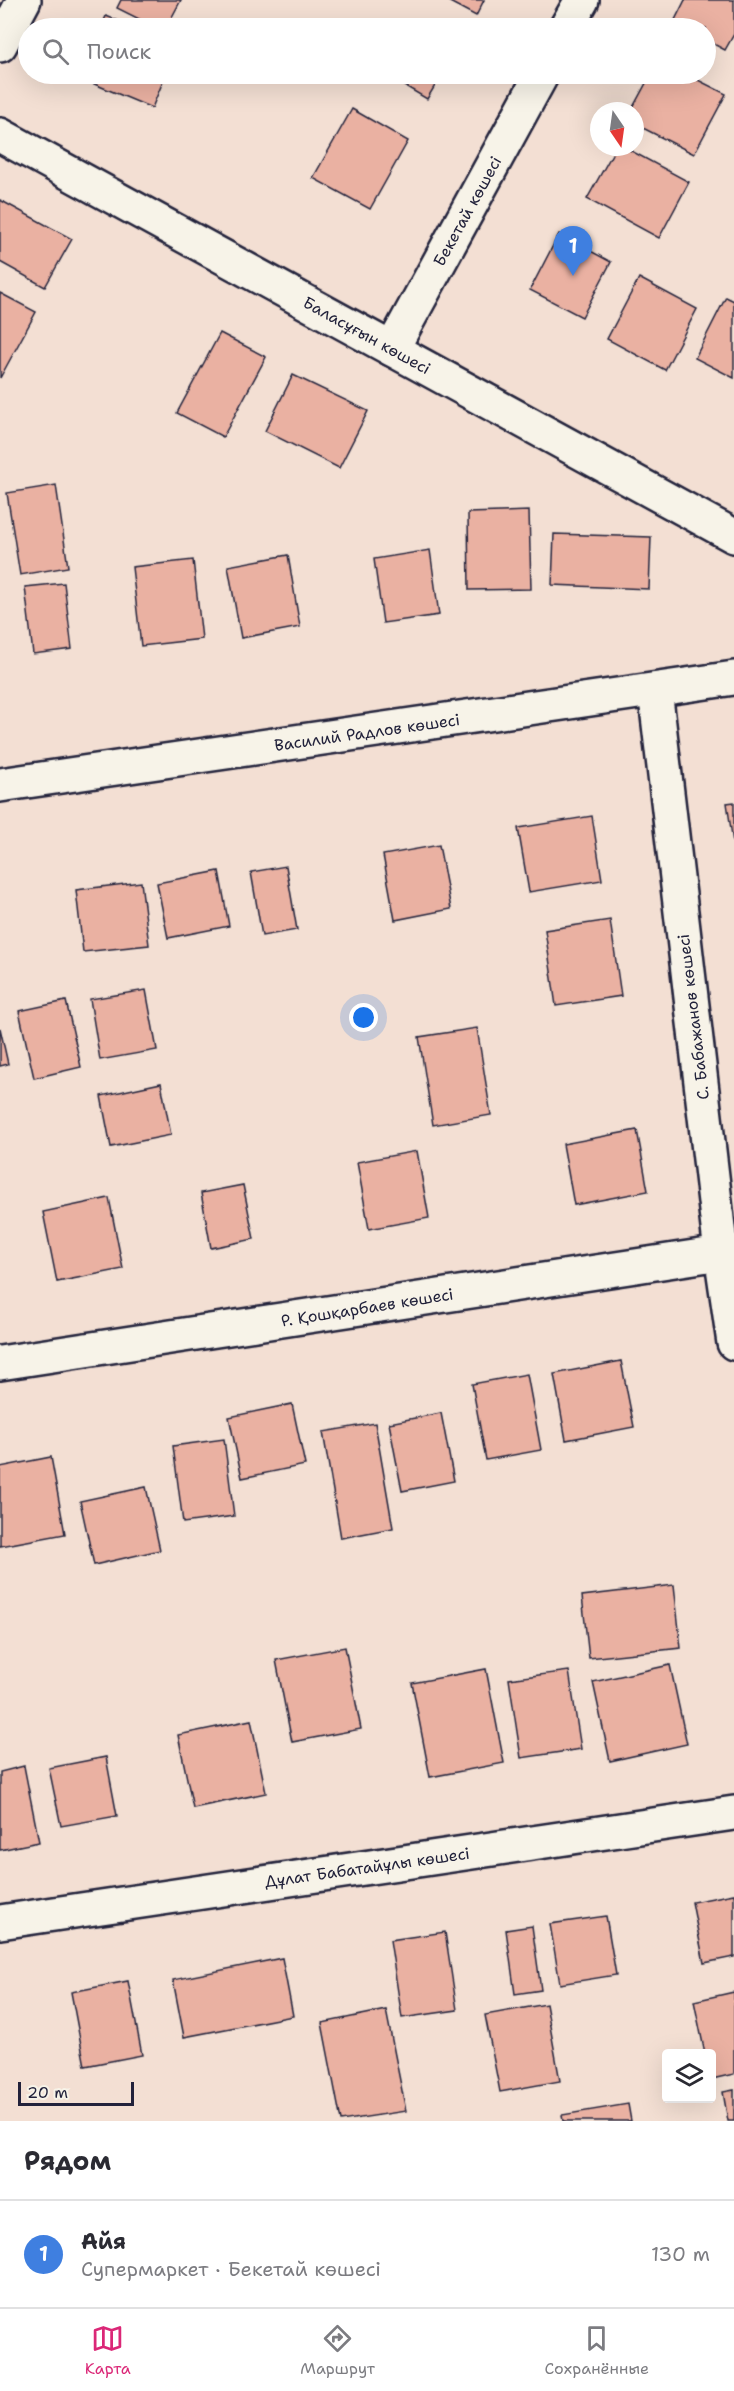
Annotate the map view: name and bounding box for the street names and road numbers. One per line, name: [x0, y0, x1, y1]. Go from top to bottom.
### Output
street label: Бекетай көшесі: [429, 153, 506, 270]
street label: Баласұғын көшесі: [299, 292, 434, 379]
street label: Василий Радлов көшесі: [273, 709, 461, 756]
street label: С. Бабажанов көшесі: [673, 933, 714, 1101]
street label: Р. Қошқарбаев көшесі: [279, 1283, 455, 1331]
street label: Дұлат Бабатайұлы көшесі: [263, 1843, 471, 1892]

